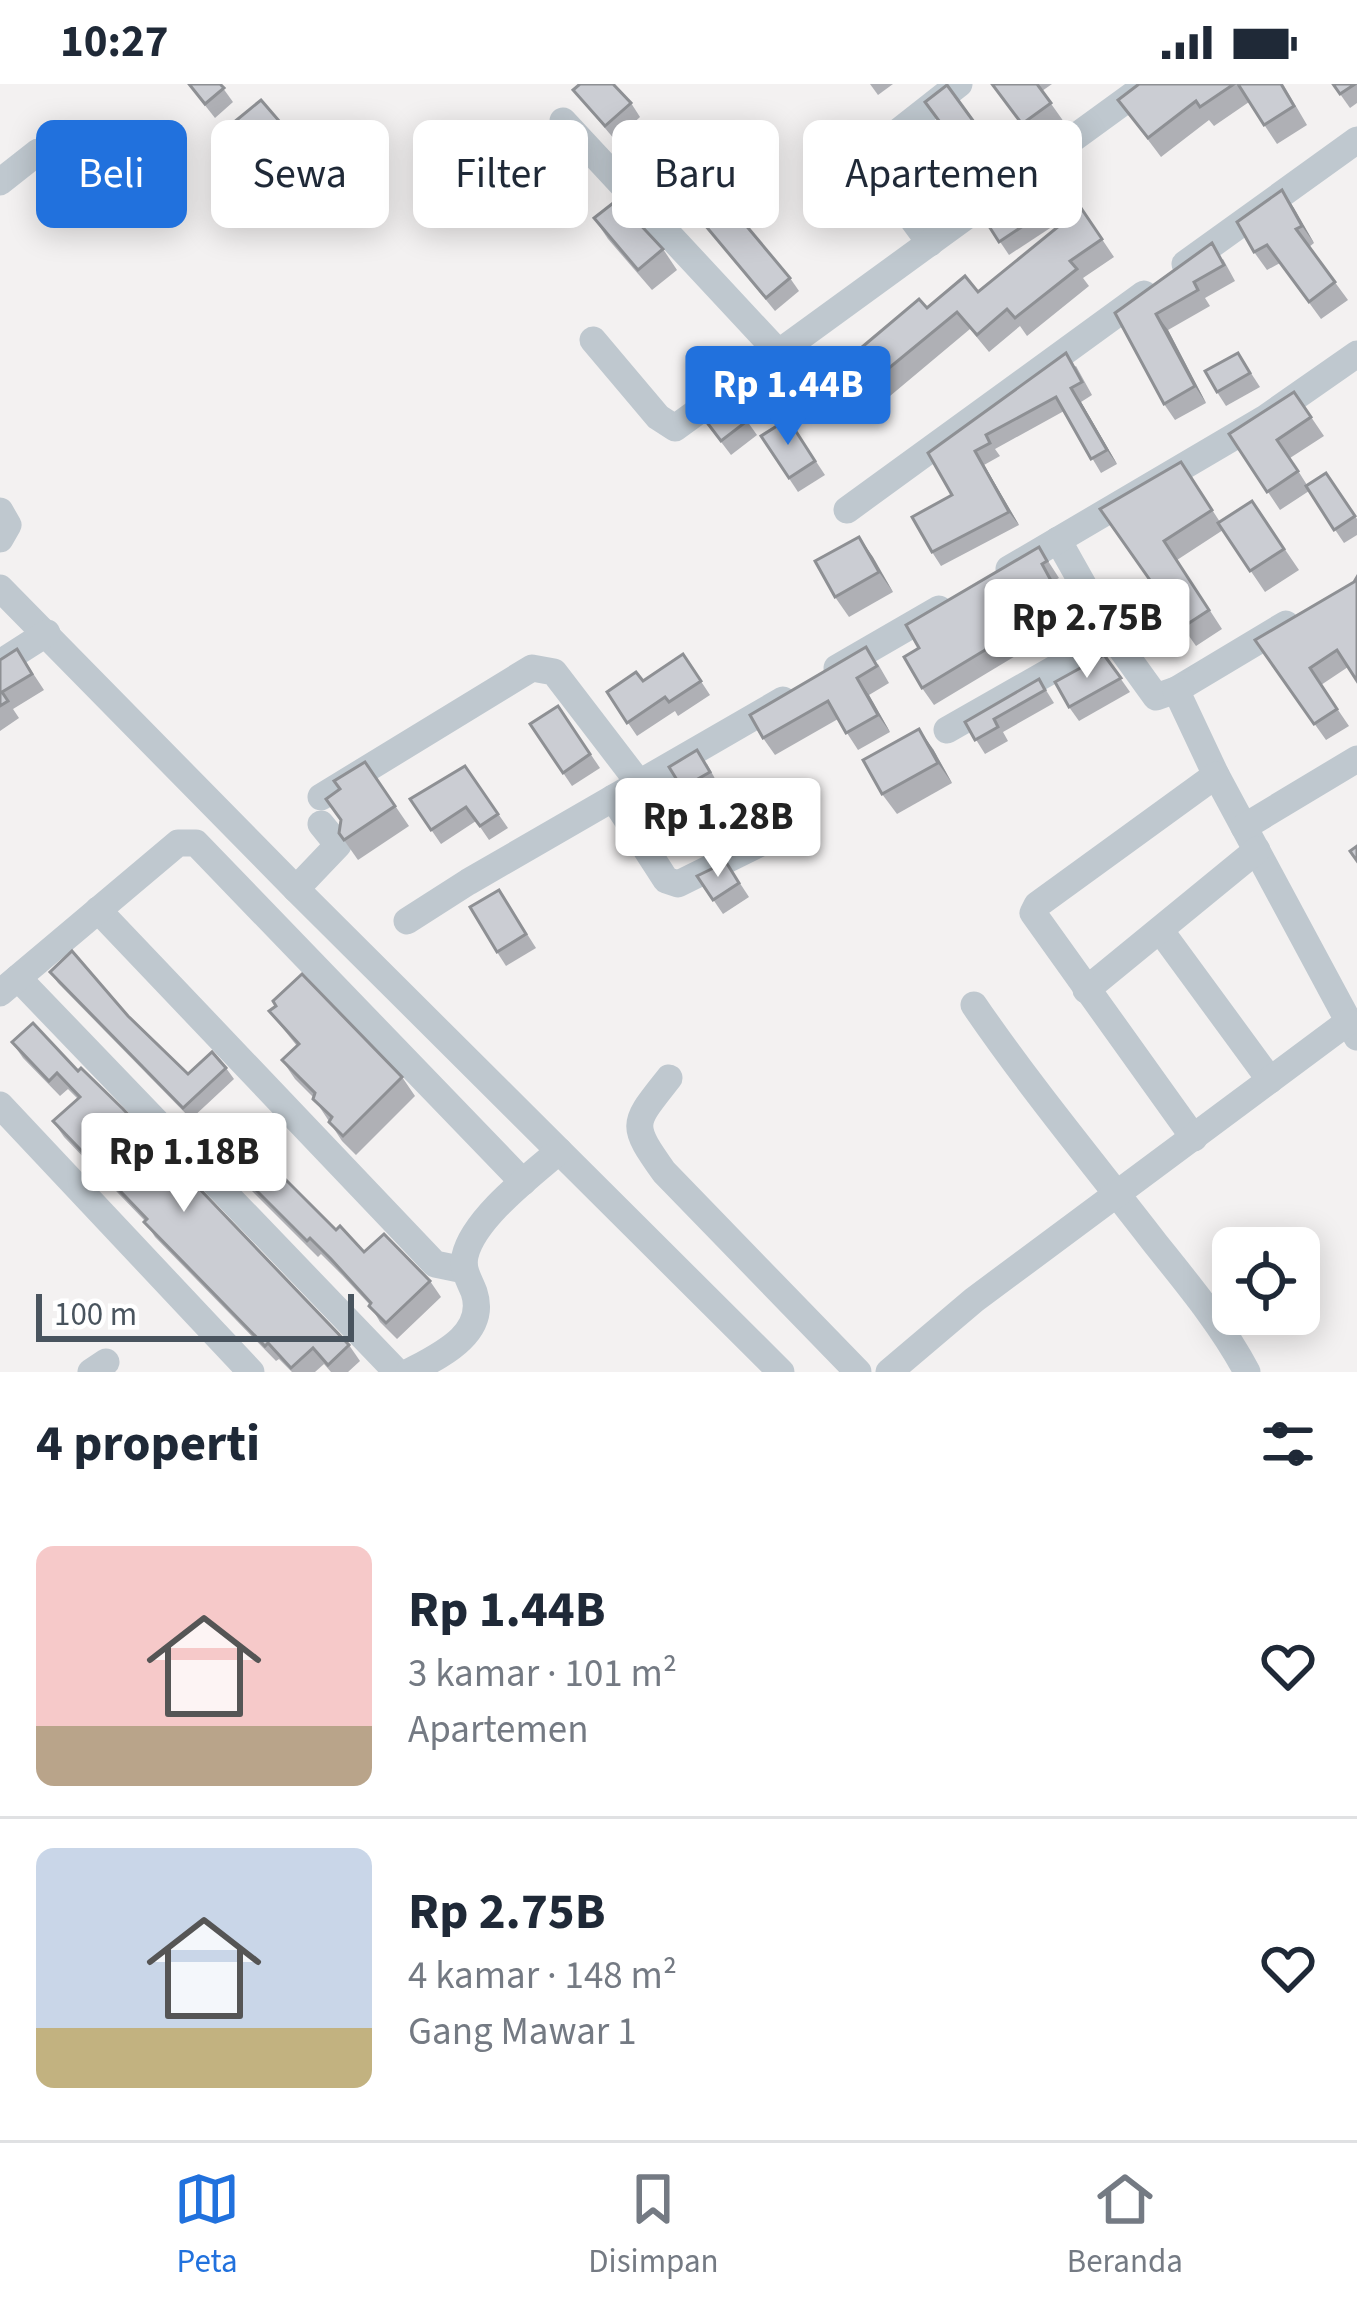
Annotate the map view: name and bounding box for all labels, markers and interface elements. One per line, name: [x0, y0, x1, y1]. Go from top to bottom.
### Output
text: 10:27: [60, 10, 169, 74]
chip: Beli: [36, 120, 187, 228]
chip: Sewa: [211, 120, 389, 228]
chip: Filter: [413, 120, 588, 228]
chip: Baru: [612, 120, 779, 228]
chip: Apartemen: [803, 120, 1082, 228]
pin: Rp 1.44B: [664, 346, 912, 448]
text: Rp 1.44B: [712, 357, 864, 413]
pin: Rp 2.75B: [963, 579, 1211, 681]
text: Rp 2.75B: [1011, 590, 1163, 646]
pin: Rp 1.28B: [594, 778, 842, 880]
text: Rp 1.28B: [642, 789, 794, 845]
pin: Rp 1.18B: [60, 1113, 308, 1215]
text: Rp 1.18B: [108, 1124, 260, 1180]
map controls: [1212, 1227, 1320, 1335]
button: locate: [1212, 1227, 1320, 1335]
scale bar: [36, 1288, 354, 1341]
text: 100 m: [54, 1291, 137, 1338]
text: 4 properti: [36, 1408, 260, 1480]
icon: filters: [1255, 1411, 1321, 1477]
text: Rp 1.44B: [408, 1574, 606, 1646]
icon: home: [132, 1594, 276, 1738]
icon: heart: [1255, 1633, 1321, 1699]
text: 3 kamar · 101 m²: [408, 1646, 677, 1702]
text: Apartemen: [408, 1702, 588, 1758]
text: Rp 2.75B: [408, 1876, 606, 1948]
icon: home: [132, 1896, 276, 2040]
icon: heart: [1255, 1935, 1321, 2001]
text: 4 kamar · 148 m²: [408, 1948, 677, 2004]
text: Gang Mawar 1: [408, 2004, 637, 2060]
tab: Peta: [174, 2166, 240, 2285]
tab: Disimpan: [588, 2166, 719, 2285]
tab: Beranda: [1067, 2166, 1183, 2285]

